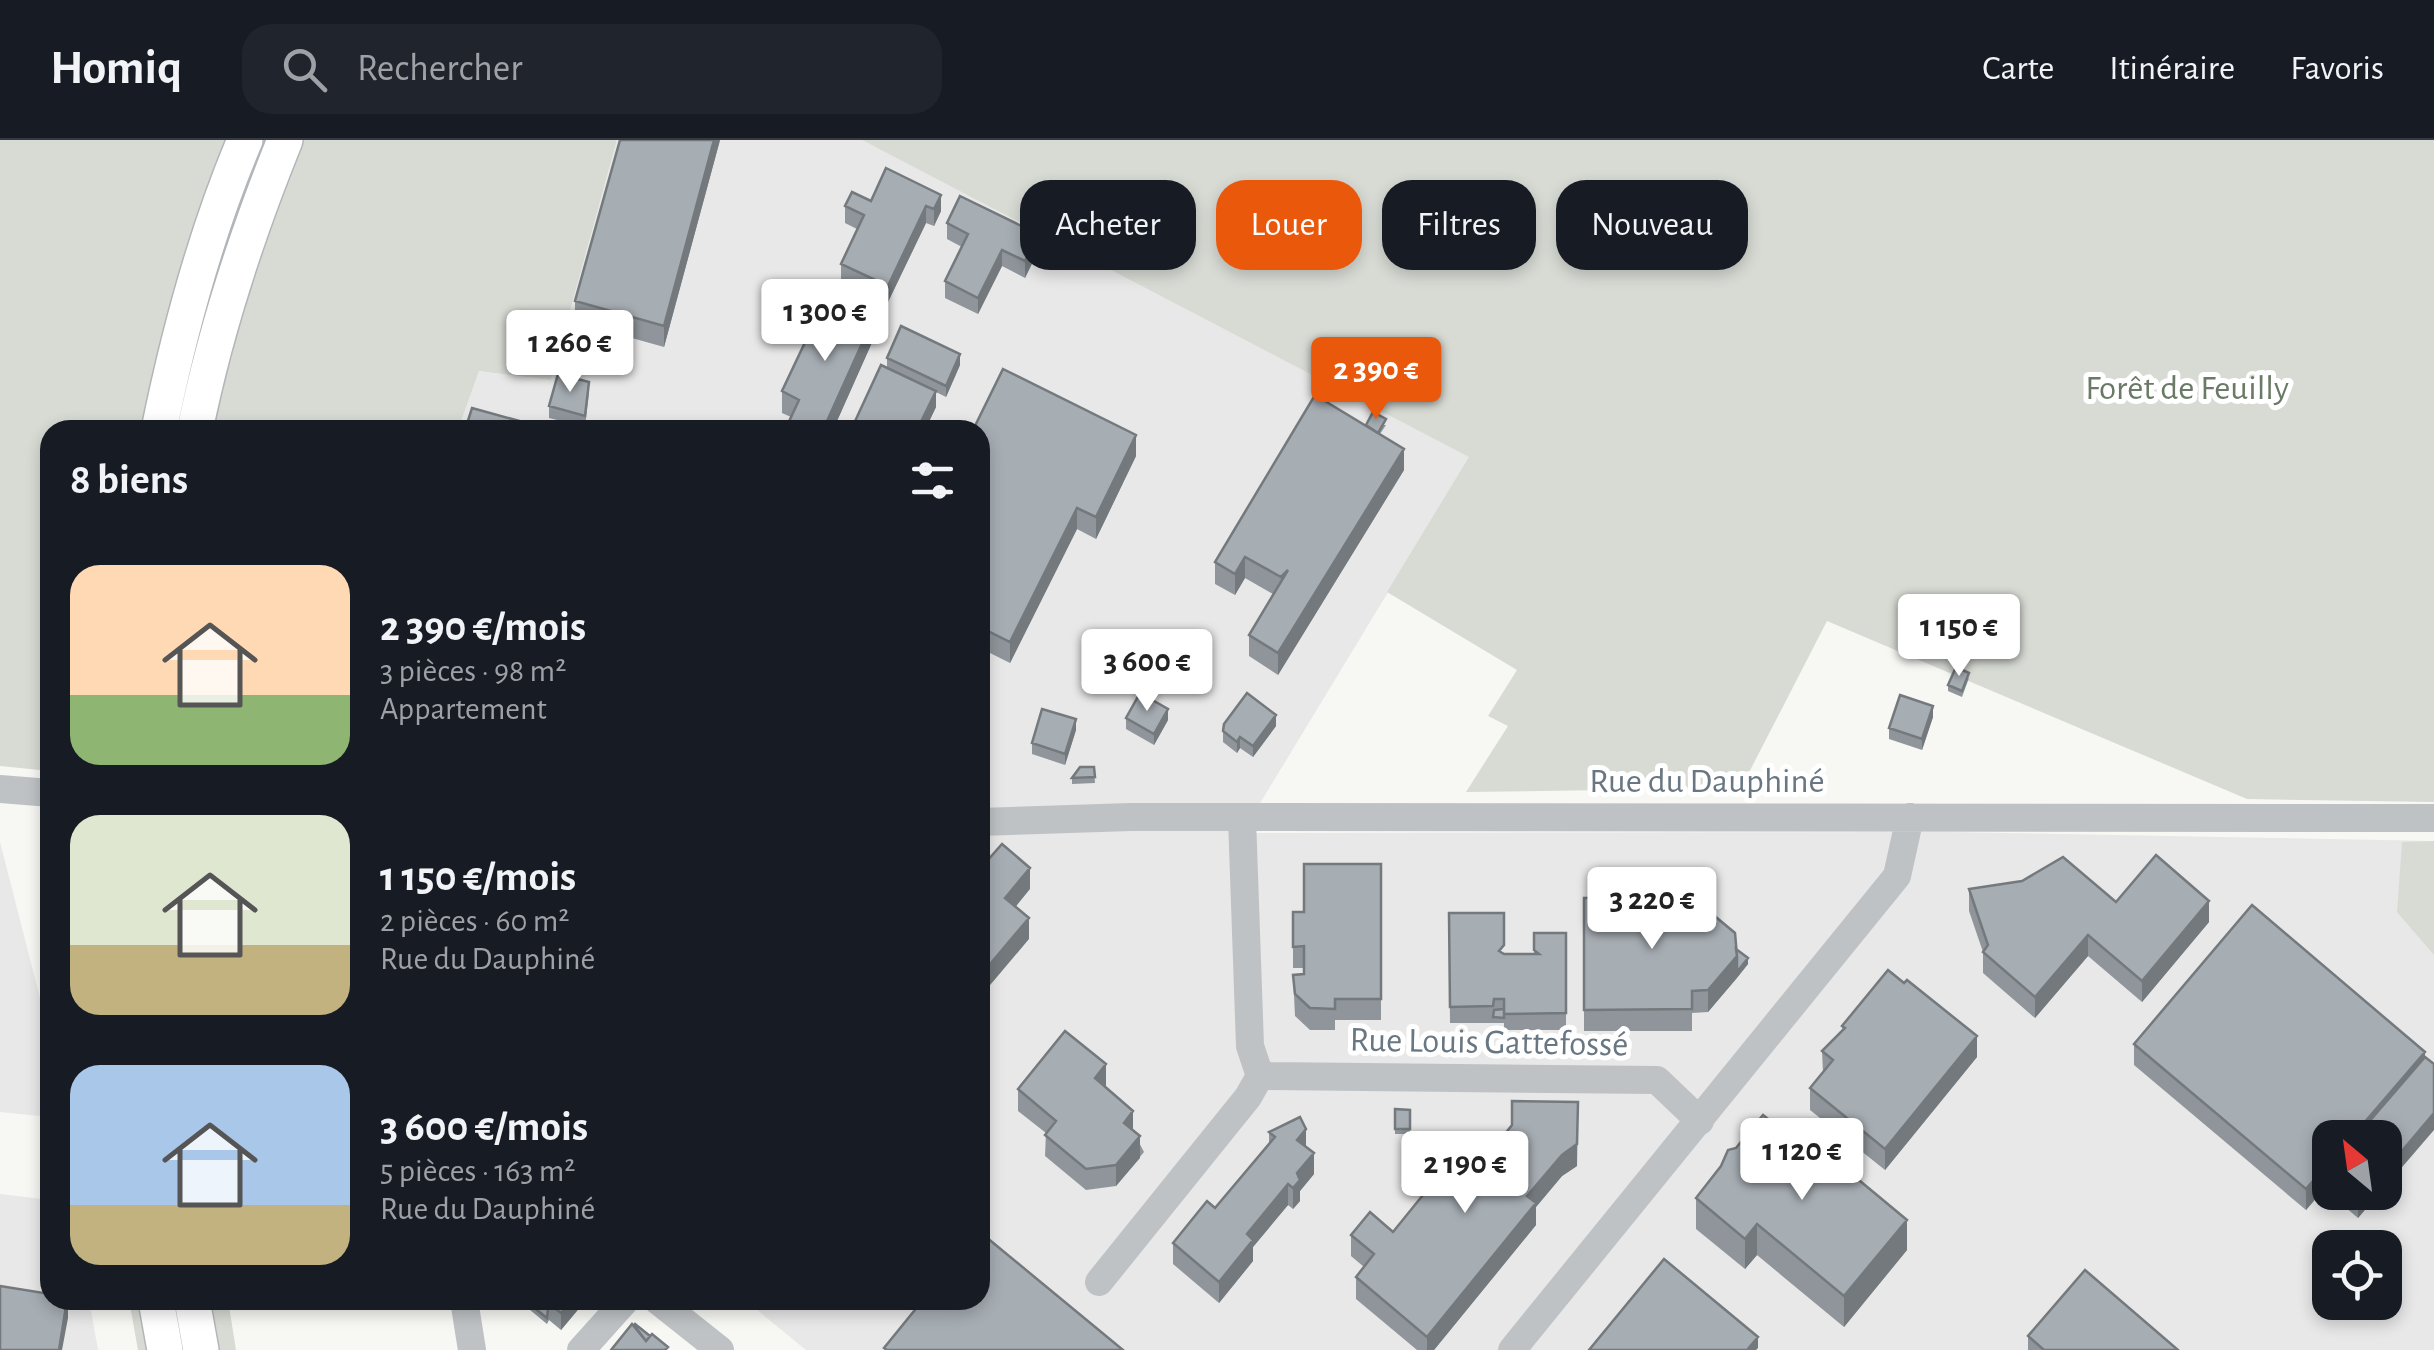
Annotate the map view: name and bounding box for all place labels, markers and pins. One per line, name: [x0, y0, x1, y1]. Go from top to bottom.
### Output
pin: 1 300 €: [733, 279, 917, 364]
pin: 1 260 €: [478, 310, 662, 395]
pin: 2 390 €: [1284, 337, 1468, 422]
pin: 1 150 €: [1867, 594, 2051, 679]
pin: 3 600 €: [1055, 629, 1239, 714]
pin: 3 220 €: [1560, 867, 1744, 952]
pin: 1 120 €: [1710, 1118, 1894, 1203]
pin: 2 190 €: [1373, 1131, 1557, 1216]

